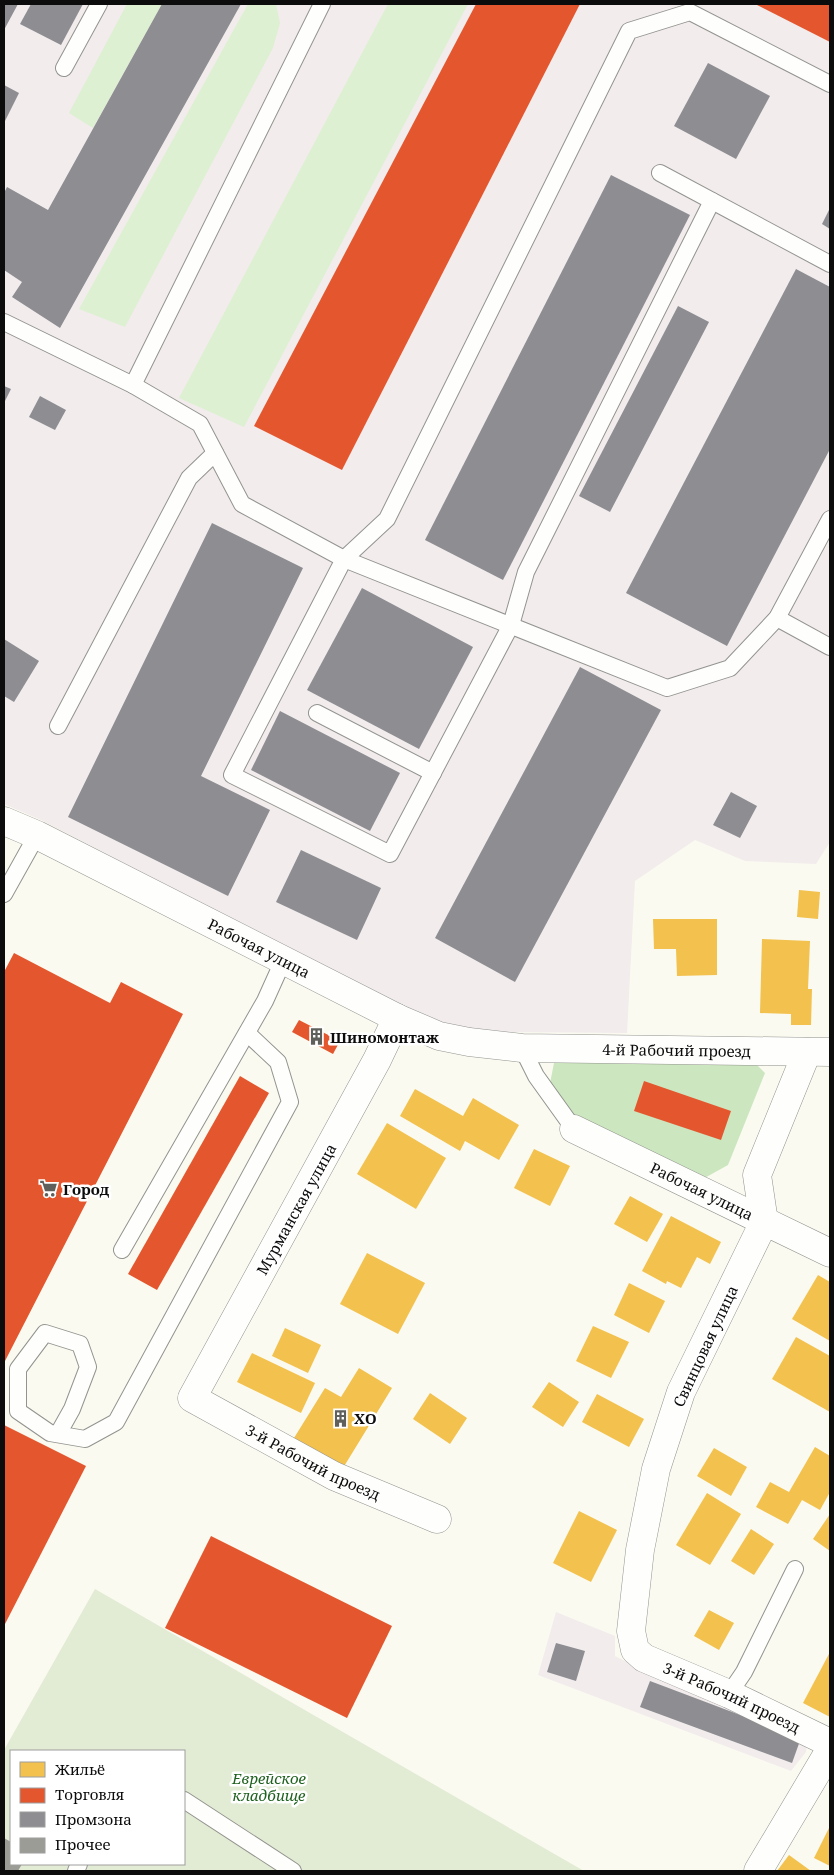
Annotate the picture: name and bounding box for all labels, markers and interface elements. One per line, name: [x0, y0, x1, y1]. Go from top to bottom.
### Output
street label: Рабочая улица: [205, 914, 314, 982]
building icon: Шиномонтаж: [306, 1027, 326, 1047]
place label: Шиномонтаж: [330, 1027, 440, 1047]
street label: 4-й Рабочий проезд: [602, 1039, 751, 1061]
street label: Мурманская улица: [252, 1140, 340, 1278]
street label: Рабочая улица: [647, 1157, 757, 1224]
supermarket icon: Город: [39, 1179, 59, 1199]
place label: Город: [63, 1179, 110, 1199]
street label: Свинцовая улица: [668, 1282, 742, 1410]
building icon: ХО: [330, 1408, 350, 1428]
place label: ХО: [354, 1408, 377, 1428]
street label: 3-й Рабочий проезд: [242, 1420, 383, 1504]
street label: 3-й Рабочий проезд: [660, 1657, 804, 1737]
legend: [10, 1750, 185, 1865]
text: Жильё: [54, 1759, 105, 1779]
park label: Еврейское кладбище: [231, 1768, 307, 1805]
text: Торговля: [55, 1784, 124, 1804]
text: Промзона: [55, 1809, 132, 1829]
text: Прочее: [55, 1834, 111, 1854]

